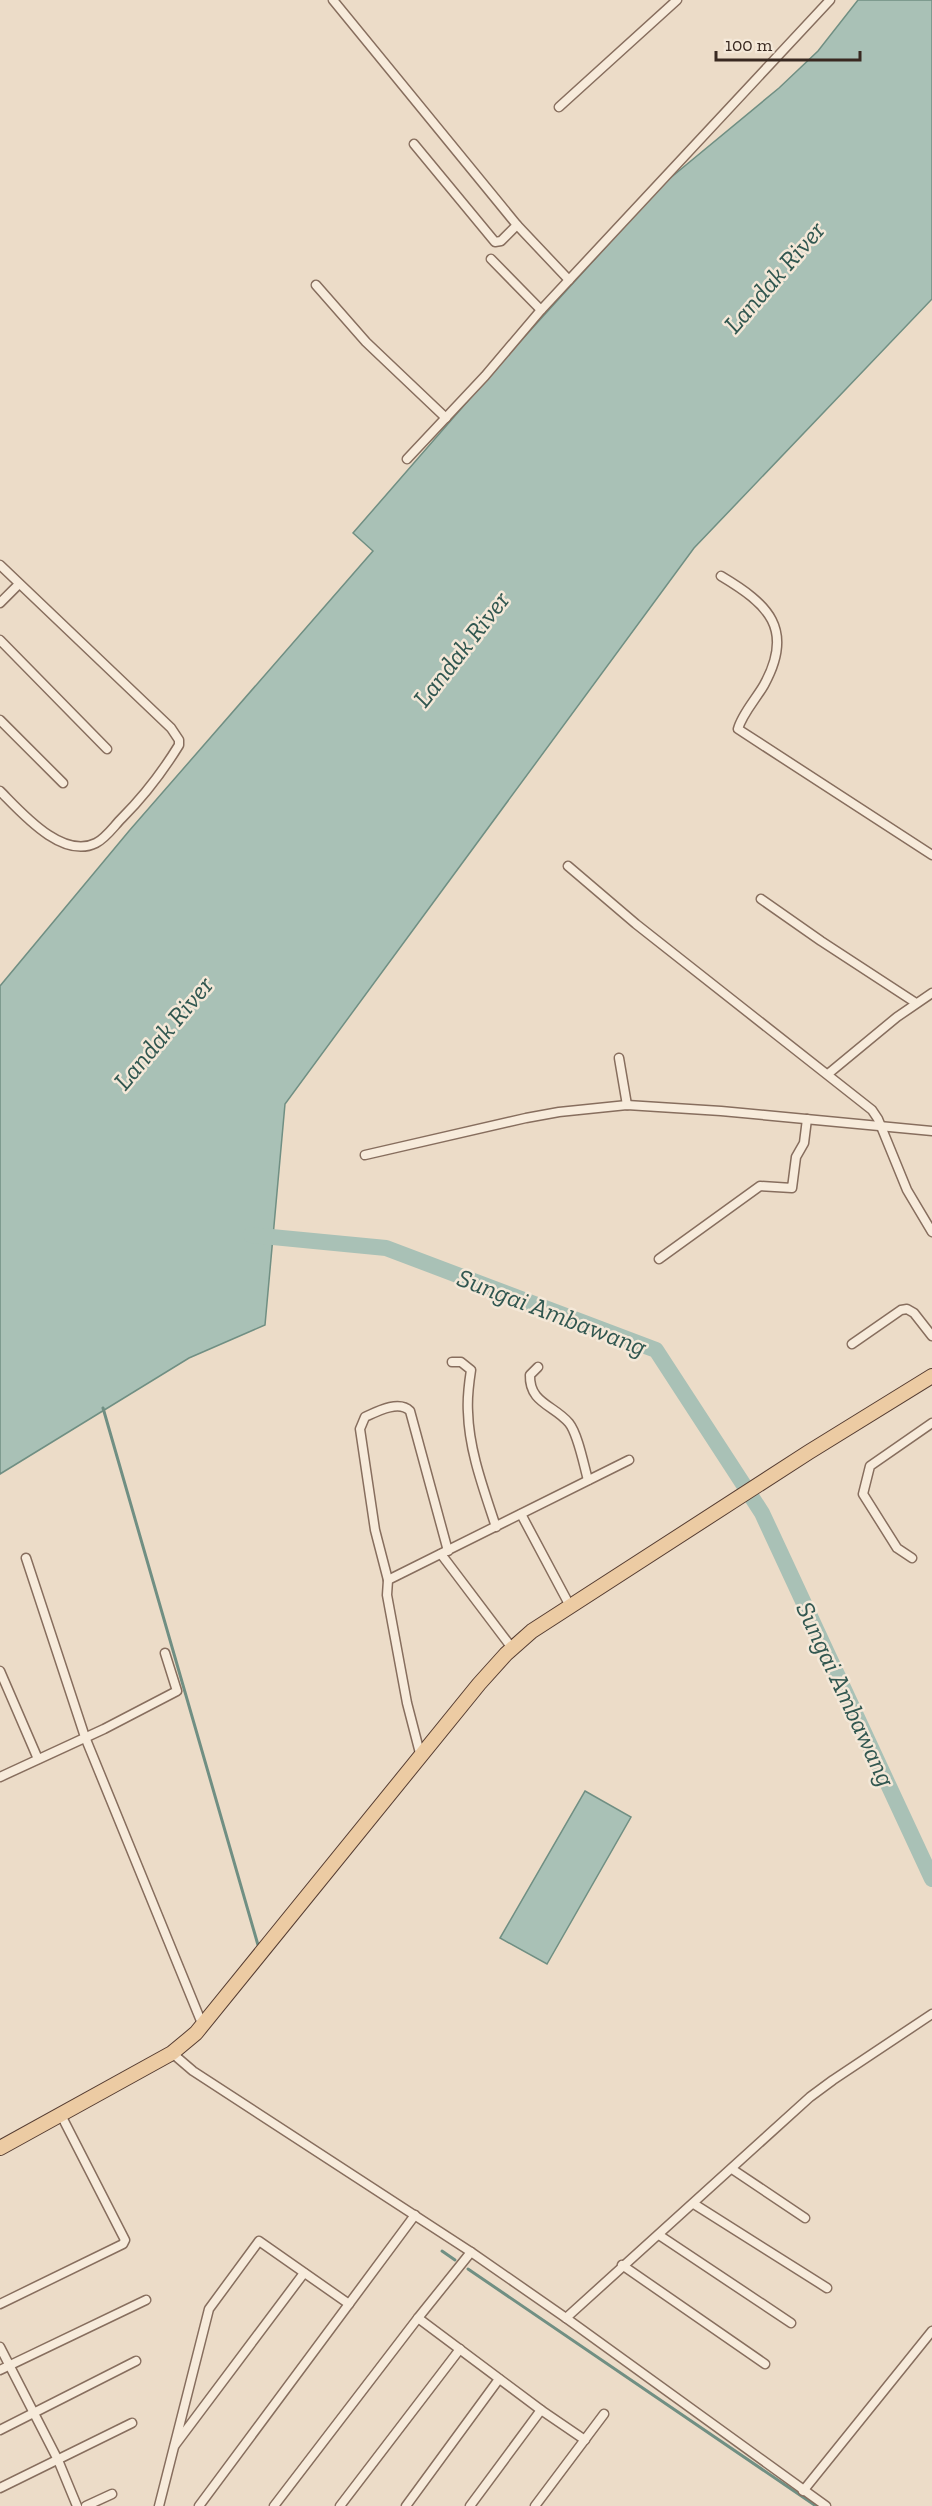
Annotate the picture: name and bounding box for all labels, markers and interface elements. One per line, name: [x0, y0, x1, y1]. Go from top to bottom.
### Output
scale bar: [716, 24, 860, 62]
text: 100 m: [725, 34, 773, 56]
water label: Landak River: [717, 214, 832, 340]
water label: Landak River: [406, 585, 516, 713]
water label: Landak River: [106, 970, 220, 1096]
water label: Sungai Ambawang: [453, 1261, 652, 1363]
water label: Sungai Ambawang: [789, 1596, 903, 1792]

